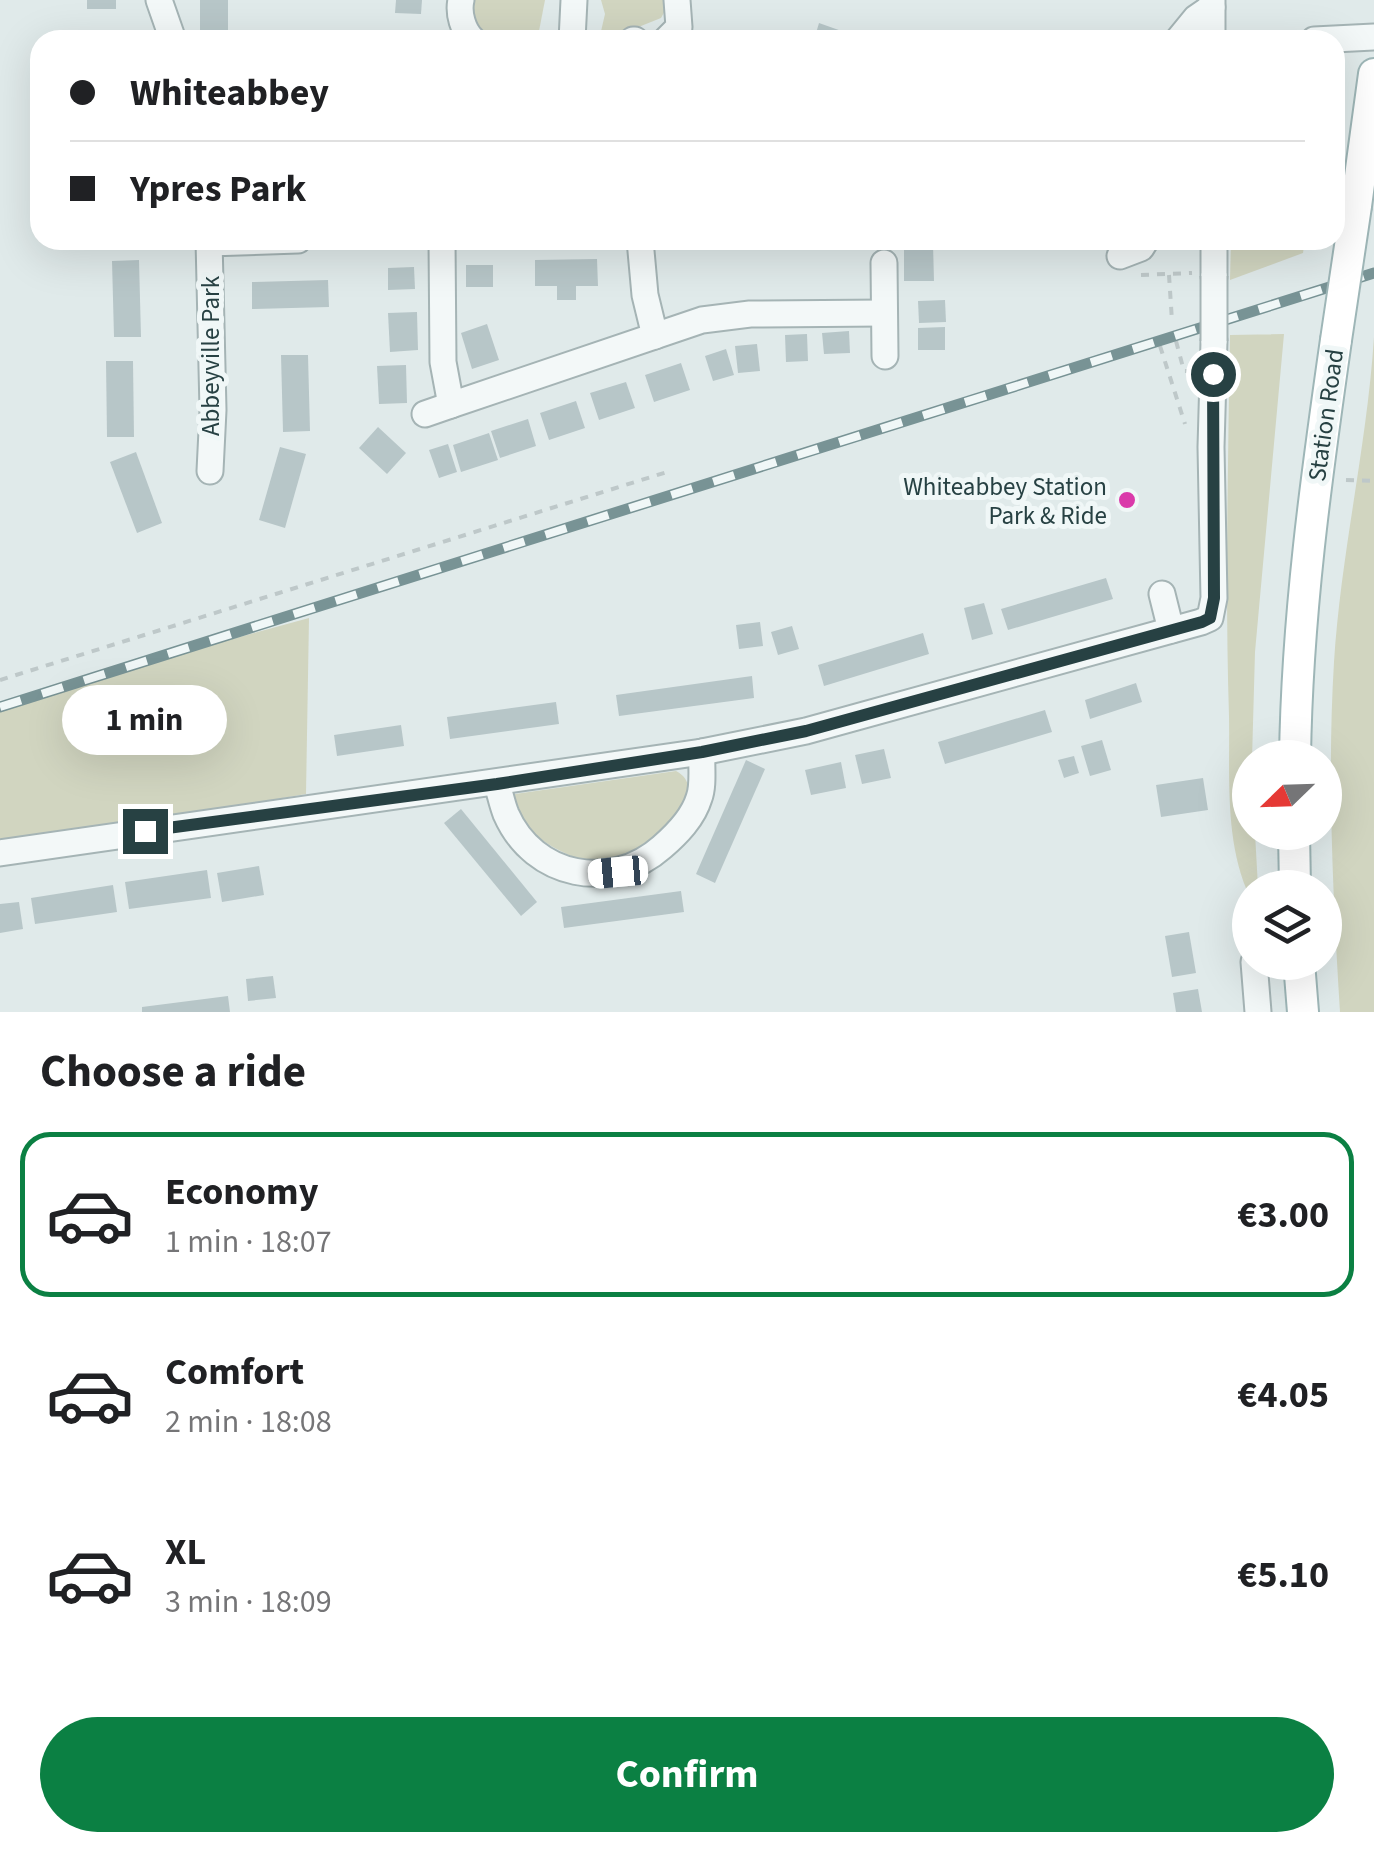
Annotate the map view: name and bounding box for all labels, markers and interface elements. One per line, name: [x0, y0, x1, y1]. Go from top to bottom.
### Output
text: Whiteabbey: [130, 66, 329, 120]
text: Ypres Park: [130, 162, 306, 216]
street label: Abbeyville Park: [193, 275, 229, 436]
street label: Station Road: [1299, 347, 1353, 484]
route start: [1191, 352, 1236, 397]
place label: Whiteabbey Station Park & Ride: [903, 469, 1107, 534]
marker: Whiteabbey Station Park & Ride: [1116, 489, 1138, 511]
callout: 1 min: [62, 686, 228, 756]
text: 1 min: [106, 697, 183, 743]
north arrow: [1232, 740, 1342, 850]
map controls: [1232, 740, 1342, 980]
route end: [123, 809, 168, 854]
car: [587, 854, 649, 890]
button: layers: [1232, 870, 1342, 980]
text: Choose a ride: [40, 1040, 306, 1104]
text: Economy: [165, 1165, 318, 1219]
icon: car: [45, 1170, 135, 1260]
text: €3.00: [1237, 1188, 1329, 1242]
text: 1 min · 18:07: [165, 1219, 332, 1265]
text: Comfort: [165, 1345, 304, 1399]
icon: car: [45, 1350, 135, 1440]
text: €4.05: [1237, 1368, 1329, 1422]
text: 2 min · 18:08: [165, 1399, 332, 1445]
text: XL: [165, 1525, 206, 1579]
icon: car: [45, 1530, 135, 1620]
text: €5.10: [1237, 1548, 1329, 1602]
text: 3 min · 18:09: [165, 1579, 332, 1625]
button: Confirm: [40, 1717, 1334, 1832]

